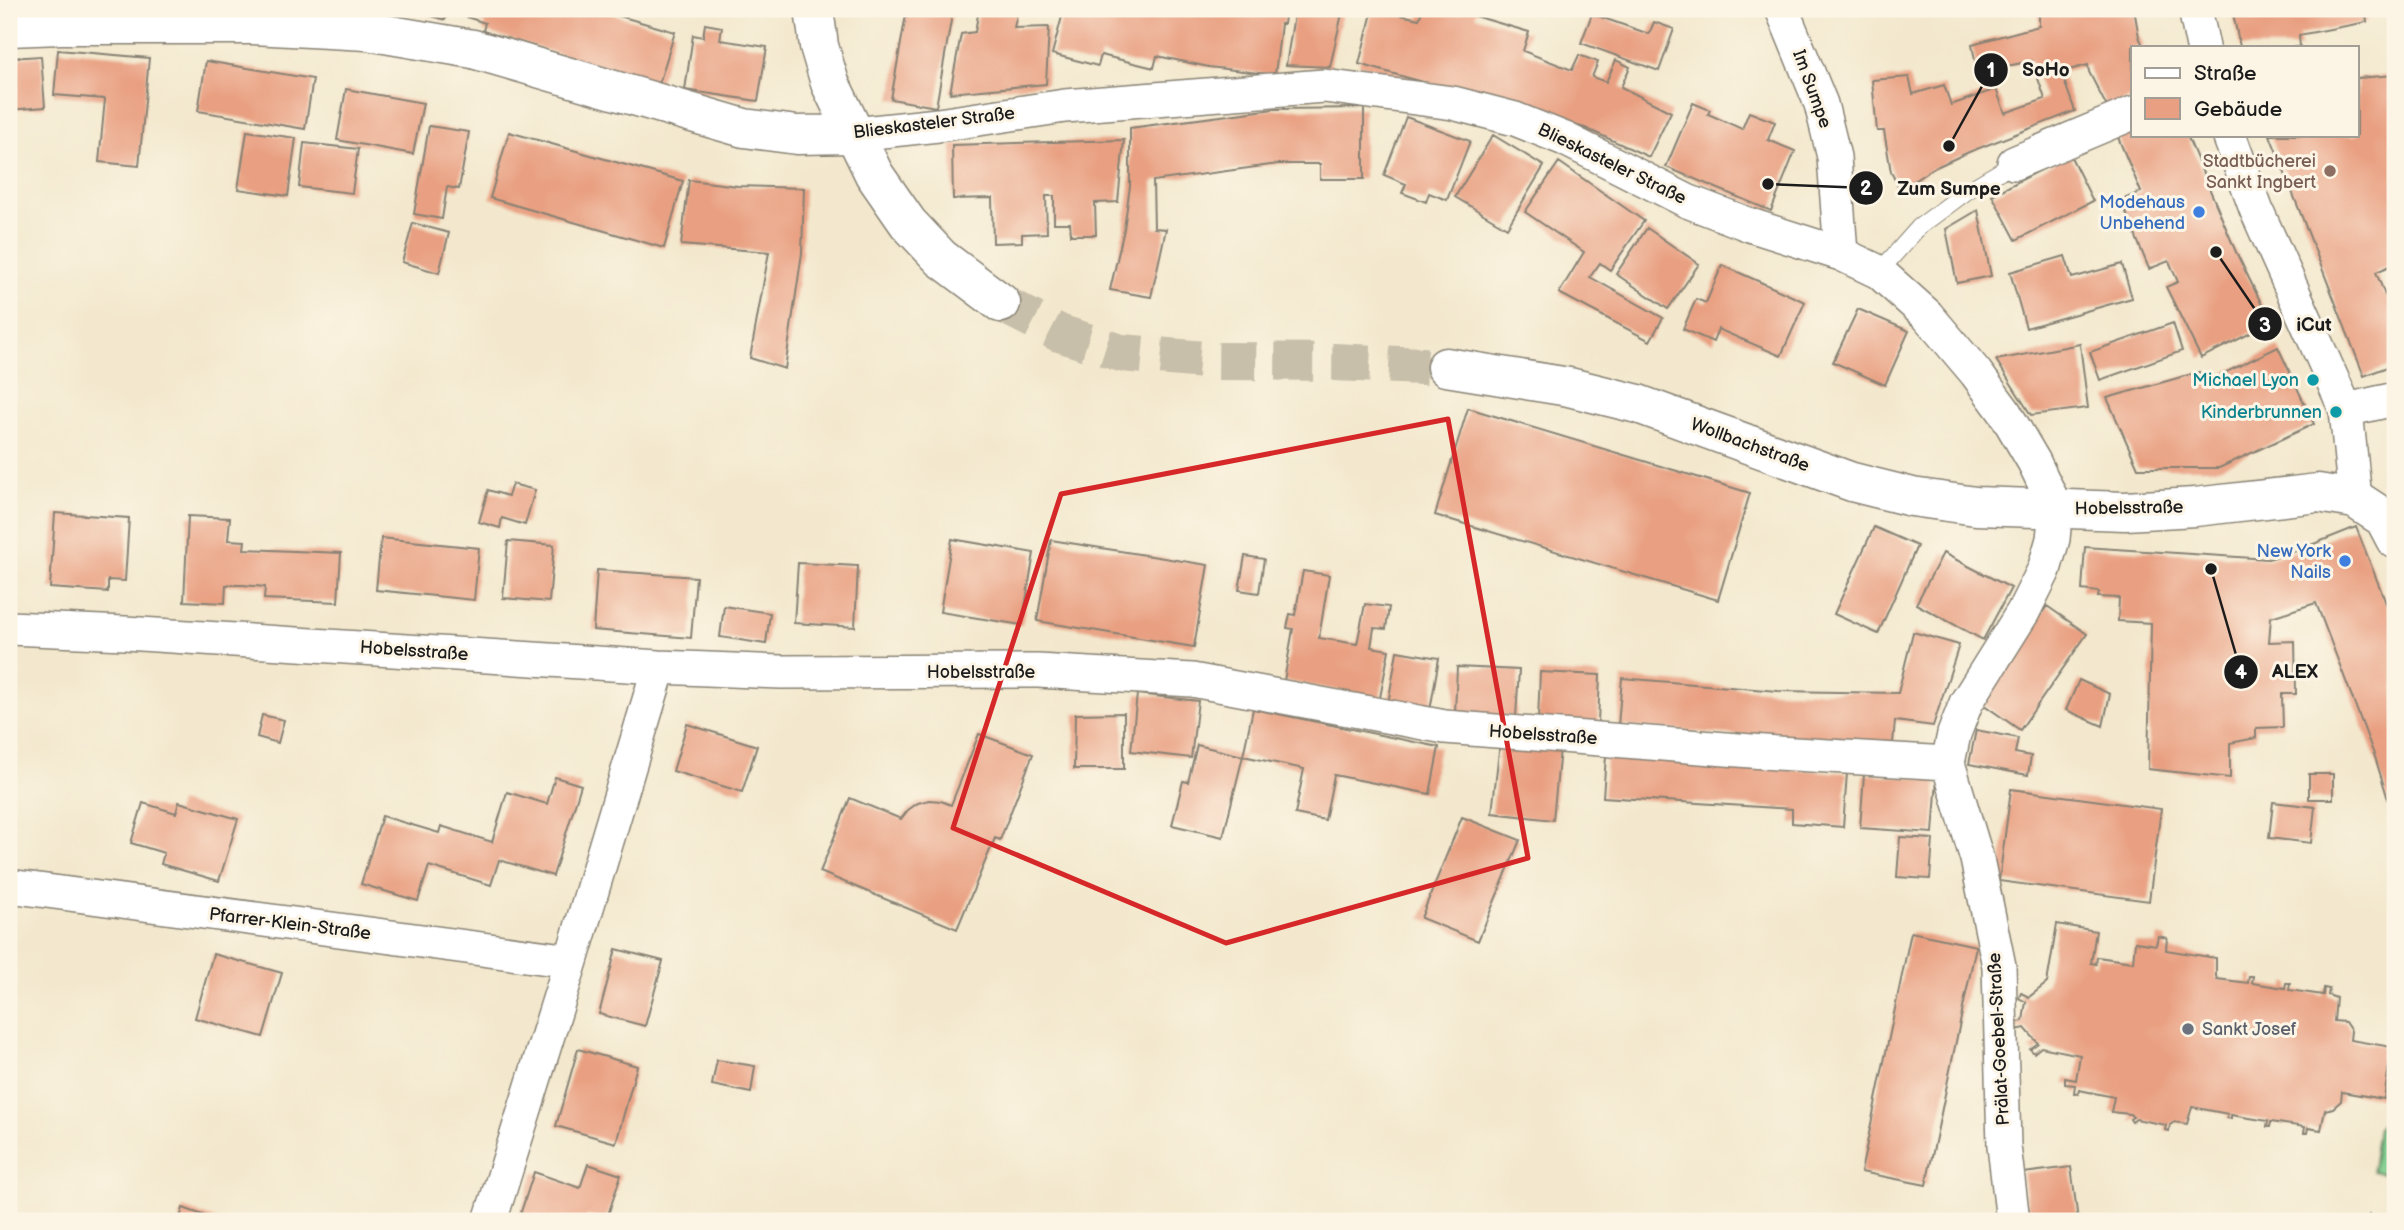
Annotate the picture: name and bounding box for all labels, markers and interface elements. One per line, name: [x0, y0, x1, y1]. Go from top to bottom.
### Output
legend: [2131, 46, 2358, 136]
street label: Im Sumpe: [1788, 47, 1836, 131]
callout: SoHo: [1973, 50, 2084, 90]
text: 1: [1987, 58, 1995, 83]
text: SoHo: [2022, 59, 2070, 82]
text: Straße: [2194, 61, 2256, 86]
text: Gebäude: [2194, 97, 2282, 122]
street label: Blieskasteler Straße: [852, 103, 1016, 143]
street label: Blieskasteler Straße: [1534, 119, 1690, 209]
place label: Stadtbücherei Sankt Ingbert: [2203, 151, 2316, 193]
marker: Stadtbücherei Sankt Ingbert: [2322, 163, 2338, 179]
callout: Zum Sumpe: [1848, 168, 2015, 208]
text: 2: [1860, 176, 1873, 201]
text: Zum Sumpe: [1897, 178, 2001, 201]
place label: Modehaus Unbehend: [2099, 192, 2185, 234]
marker: Modehaus Unbehend: [2191, 204, 2207, 220]
callout: iCut: [2248, 304, 2346, 344]
text: 3: [2259, 313, 2271, 338]
text: iCut: [2296, 314, 2332, 337]
place label: Michael Lyon: [2192, 370, 2299, 391]
marker: Michael Lyon: [2305, 372, 2321, 388]
place label: Kinderbrunnen: [2201, 402, 2322, 423]
marker: Kinderbrunnen: [2328, 404, 2344, 420]
street label: Wollbachstraße: [1688, 414, 1813, 476]
street label: Hobelsstraße: [2075, 497, 2184, 519]
place label: New York Nails: [2256, 541, 2331, 583]
marker: New York Nails: [2337, 553, 2353, 569]
street label: Hobelsstraße: [359, 637, 469, 665]
callout: ALEX: [2223, 652, 2333, 692]
text: 4: [2235, 660, 2248, 685]
text: ALEX: [2271, 661, 2319, 684]
street label: Hobelsstraße: [927, 662, 1036, 683]
street label: Hobelsstraße: [1488, 721, 1598, 749]
street label: Pfarrer-Klein-Straße: [208, 904, 372, 944]
street label: Prälat-Goebel-Straße: [1984, 952, 2014, 1126]
place label: Sankt Josef: [2202, 1019, 2297, 1040]
marker: Sankt Josef: [2180, 1021, 2196, 1037]

